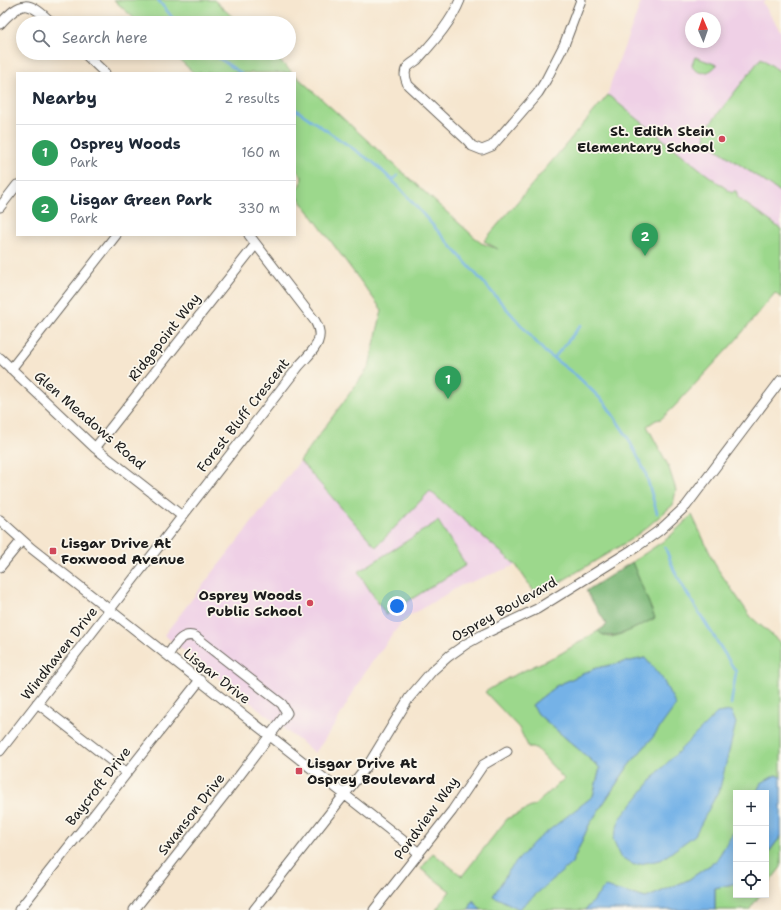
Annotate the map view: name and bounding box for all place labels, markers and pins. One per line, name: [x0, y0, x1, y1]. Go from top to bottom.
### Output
place label: St. Edith Stein Elementary School: [577, 122, 714, 156]
marker: St. Edith Stein Elementary School: [717, 134, 727, 144]
pin: 2: [632, 223, 658, 256]
pin: 1: [435, 366, 461, 399]
place label: Lisgar Drive At Foxwood Avenue: [61, 534, 185, 568]
marker: Lisgar Drive At Foxwood Avenue: [48, 546, 58, 556]
place label: Osprey Woods Public School: [199, 586, 302, 620]
marker: Osprey Woods Public School: [305, 598, 315, 608]
place label: Lisgar Drive At Osprey Boulevard: [307, 754, 436, 788]
marker: Lisgar Drive At Osprey Boulevard: [294, 766, 304, 776]

